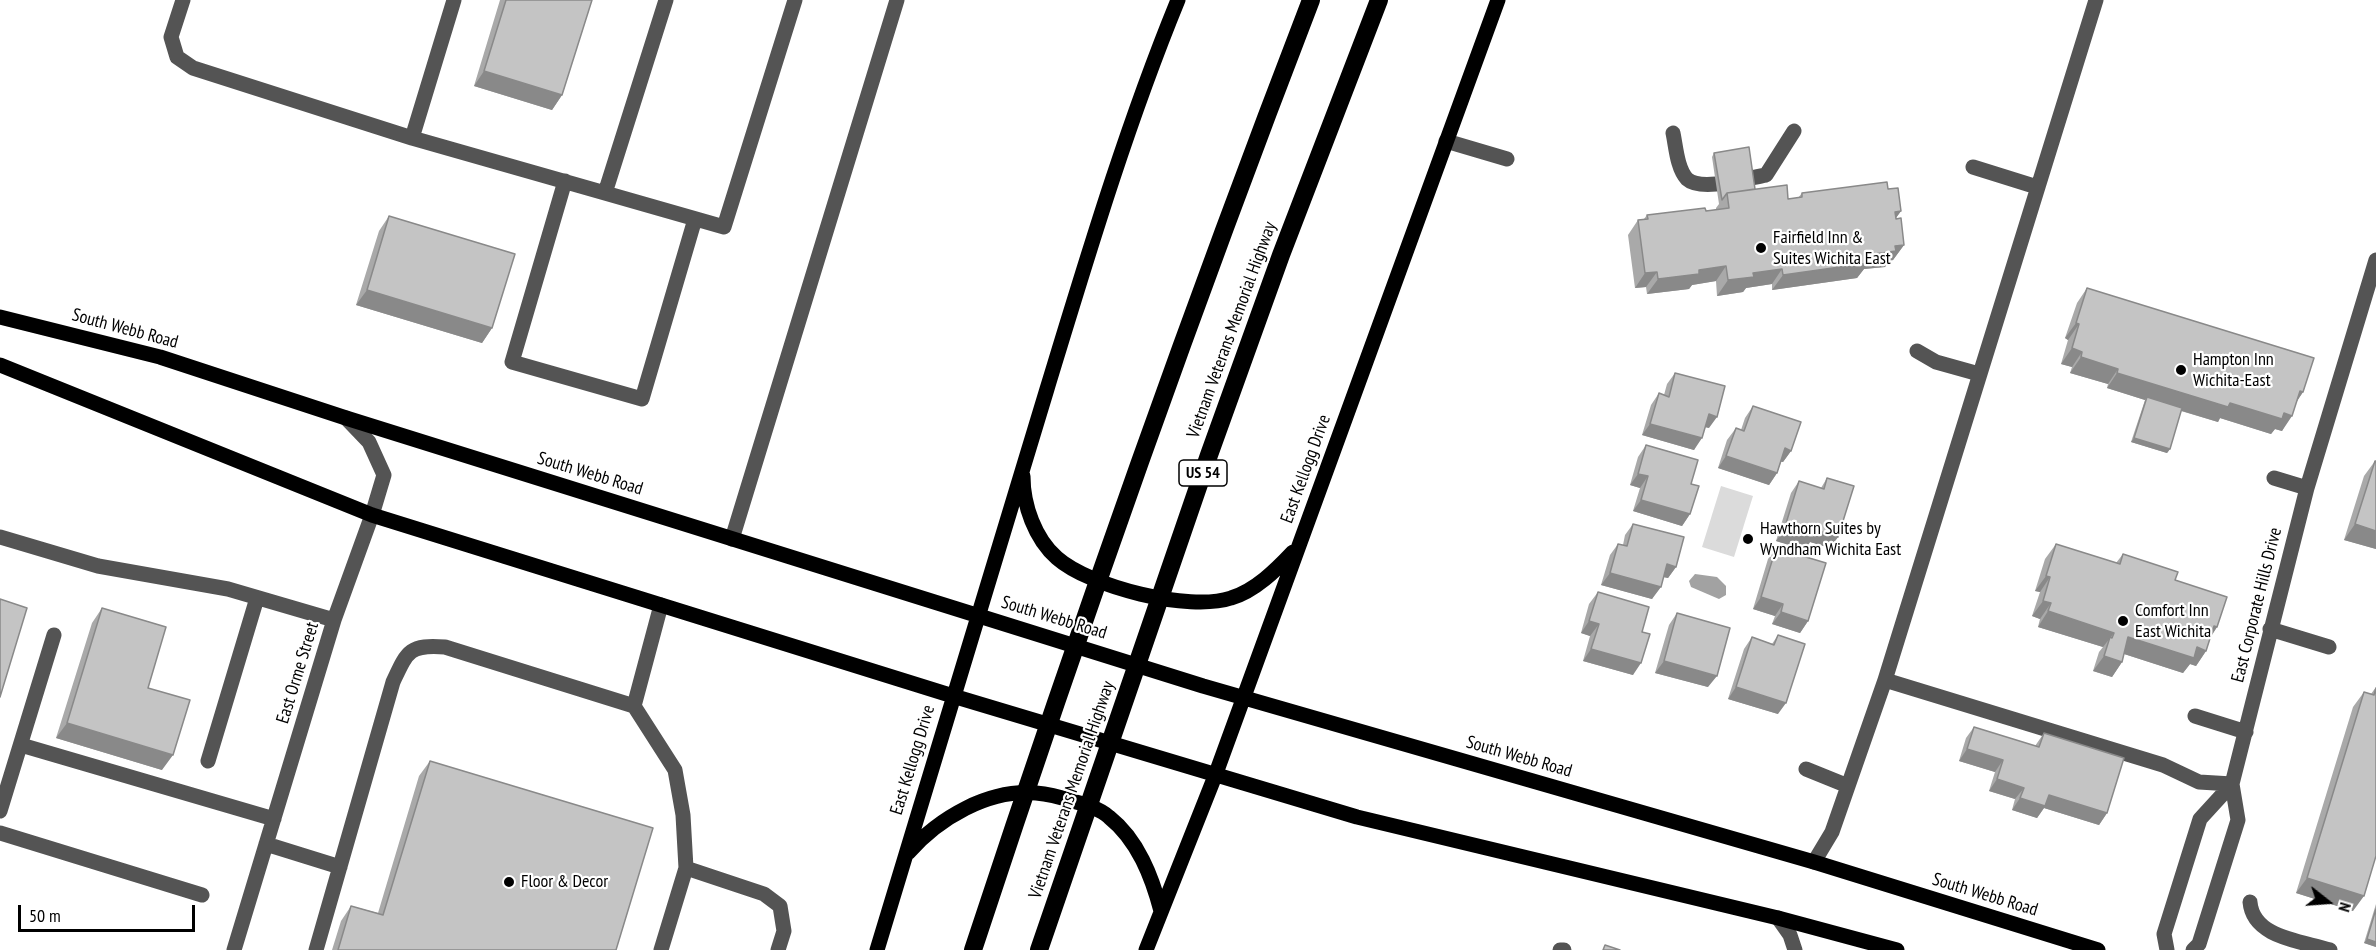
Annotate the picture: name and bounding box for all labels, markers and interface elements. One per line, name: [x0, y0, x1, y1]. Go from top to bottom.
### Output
street label: Vietnam Veterans Memorial Highway: [1183, 219, 1281, 441]
place label: Fairfield Inn & Suites Wichita East: [1773, 227, 1891, 270]
marker: Fairfield Inn & Suites Wichita East: [1754, 241, 1768, 255]
street label: South Webb Road: [70, 304, 180, 354]
place label: Hampton Inn Wichita-East: [2193, 349, 2274, 392]
marker: Hampton Inn Wichita-East: [2174, 363, 2188, 377]
street label: East Kellogg Drive: [1276, 412, 1336, 526]
street label: South Webb Road: [535, 448, 645, 500]
road number: US 54: [1179, 460, 1227, 486]
place label: Hawthorn Suites by Wyndham Wichita East: [1760, 518, 1901, 560]
street label: East Corporate Hills Drive: [2227, 525, 2287, 685]
marker: Hawthorn Suites by Wyndham Wichita East: [1741, 532, 1755, 546]
street label: South Webb Road: [999, 592, 1109, 644]
place label: Comfort Inn East Wichita: [2135, 600, 2211, 642]
marker: Comfort Inn East Wichita: [2116, 614, 2130, 628]
street label: East Orme Street: [272, 620, 324, 726]
street label: Vietnam Veterans Memorial Highway: [1025, 678, 1119, 902]
street label: East Kellogg Drive: [886, 703, 940, 817]
street label: South Webb Road: [1464, 732, 1574, 782]
street label: South Webb Road: [1930, 869, 2040, 921]
place label: Floor & Decor: [521, 871, 608, 893]
north arrow: [2298, 872, 2358, 932]
marker: Floor & Decor: [502, 875, 516, 889]
scale bar: [21, 893, 198, 931]
text: N: [2334, 900, 2356, 914]
text: 50 m: [29, 904, 61, 927]

